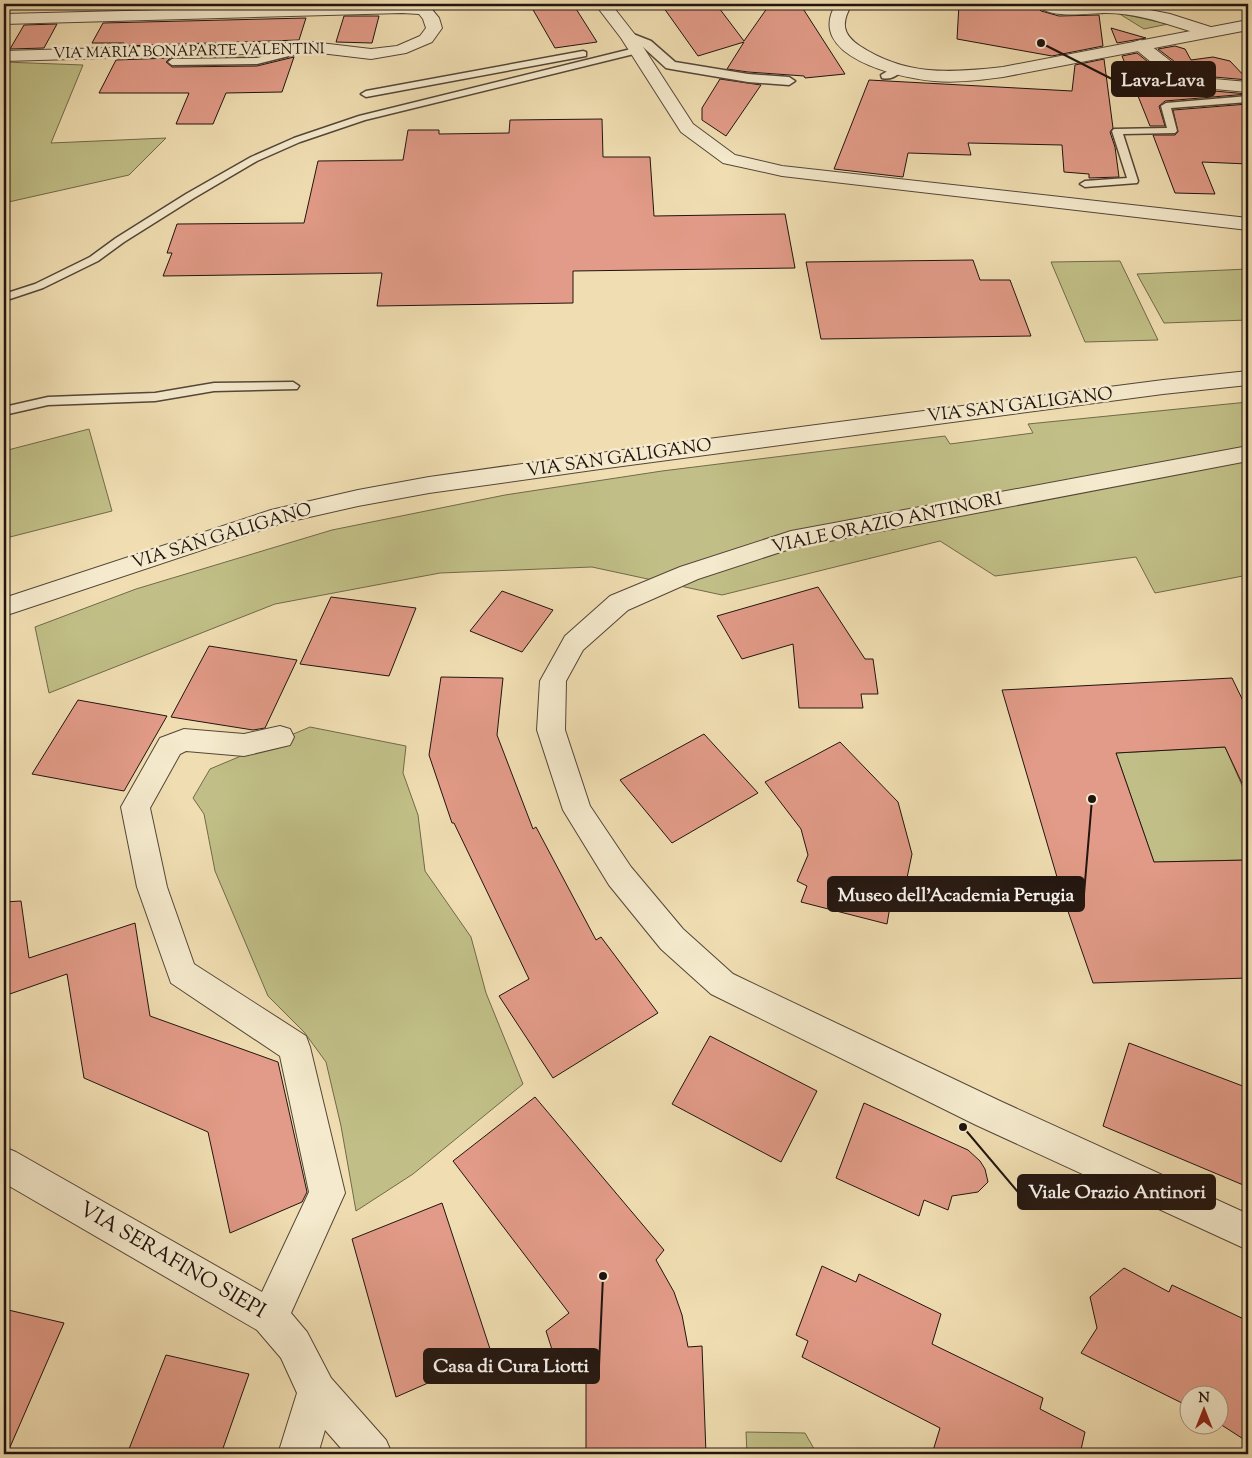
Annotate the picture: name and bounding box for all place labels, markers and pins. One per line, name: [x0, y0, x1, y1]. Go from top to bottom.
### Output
callout: Lava-Lava: [1112, 62, 1215, 96]
callout: Museo dell'Academia Perugia: [828, 877, 1084, 911]
callout: Viale Orazio Antinori: [1018, 1175, 1215, 1209]
callout: Casa di Cura Liotti: [424, 1349, 599, 1383]

